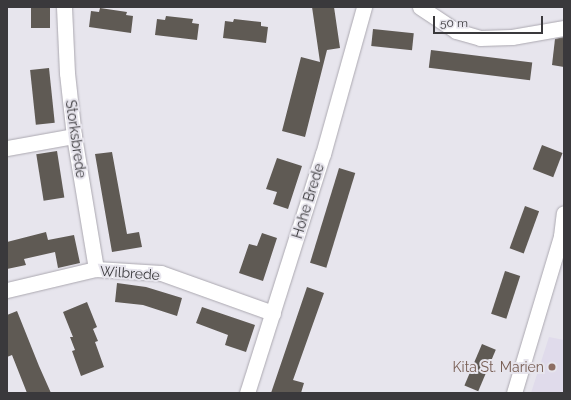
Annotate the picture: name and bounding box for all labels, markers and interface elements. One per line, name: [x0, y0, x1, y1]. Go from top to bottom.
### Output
scale bar: [435, 8, 545, 34]
text: 50 m: [440, 16, 468, 30]
street label: Storksbrede: [62, 99, 90, 179]
street label: Hohe Brede: [289, 161, 327, 241]
street label: Wilbrede: [99, 263, 161, 283]
place label: Kita St. Marien: [453, 359, 544, 375]
marker: Kita St. Marien: [547, 362, 557, 372]

